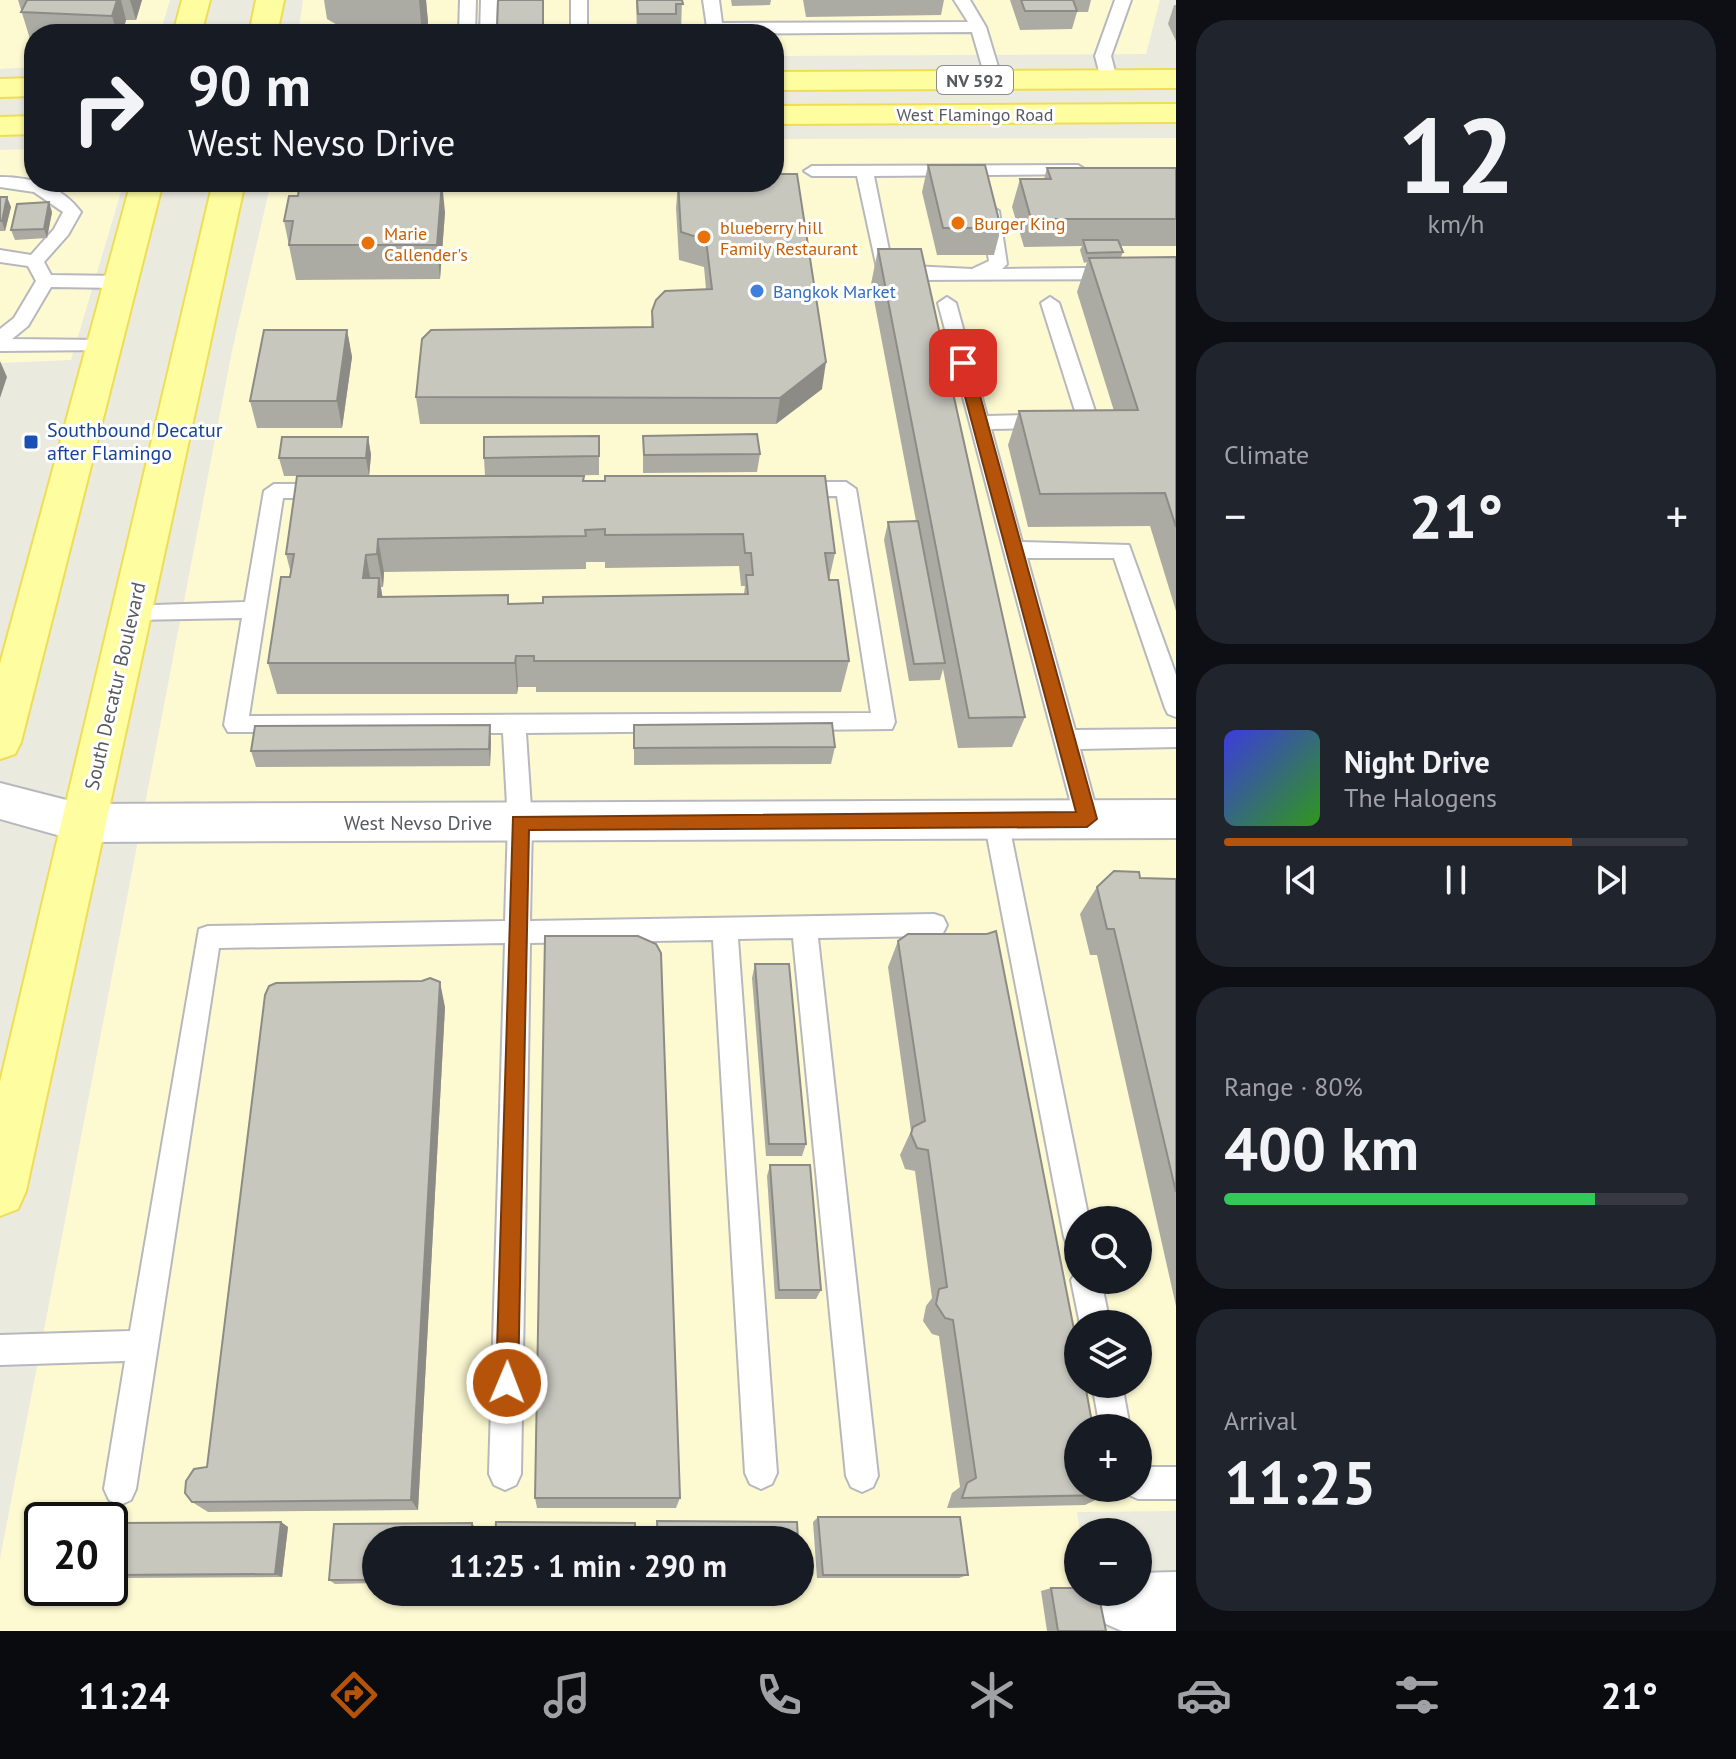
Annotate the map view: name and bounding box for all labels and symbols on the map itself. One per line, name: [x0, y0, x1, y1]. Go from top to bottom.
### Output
road number: NV 592: [937, 66, 1013, 94]
street label: West Flamingo Road: [897, 103, 1053, 126]
place label: Burger King: [974, 212, 1065, 235]
marker: Burger King: [949, 214, 967, 232]
place label: blueberry hill Family Restaurant: [720, 216, 858, 260]
place label: Marie Callender's: [384, 222, 468, 266]
marker: blueberry hill Family Restaurant: [695, 228, 713, 246]
marker: Marie Callender's: [359, 234, 377, 252]
place label: Bangkok Market: [773, 280, 896, 303]
marker: Bangkok Market: [748, 282, 766, 300]
pin: [929, 329, 997, 397]
place label: Southbound Decatur after Flamingo: [47, 417, 223, 466]
marker: Southbound Decatur after Flamingo: [22, 433, 40, 451]
street label: South Decatur Boulevard: [78, 579, 152, 793]
street label: West Nevso Drive: [344, 810, 492, 836]
position arrow: [465, 1341, 549, 1425]
speed limit sign: 20: [24, 1502, 128, 1606]

